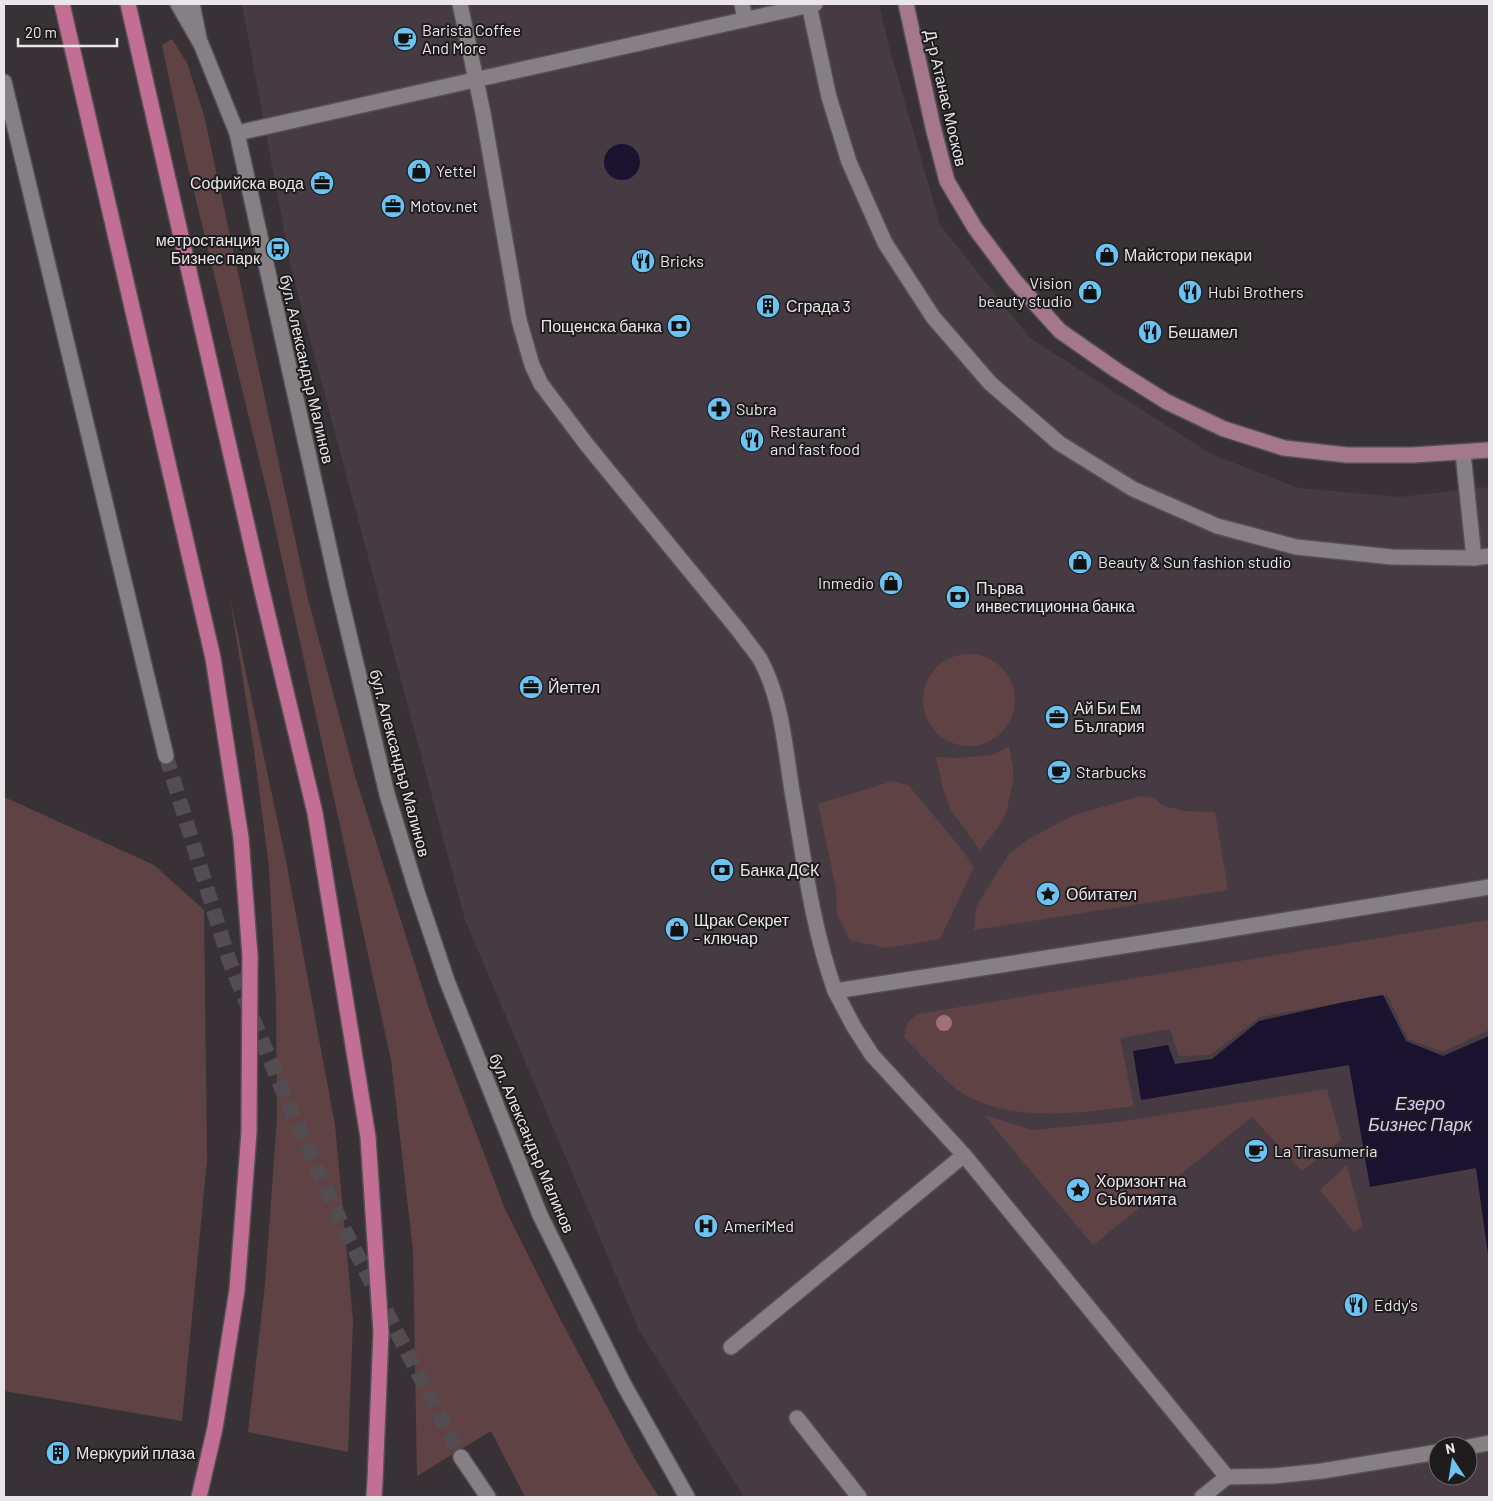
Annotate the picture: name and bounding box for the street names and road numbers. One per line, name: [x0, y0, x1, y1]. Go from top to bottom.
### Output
street label: Д-р Атанас Москов: [922, 28, 971, 168]
street label: бул. Александър Малинов: [276, 273, 338, 465]
street label: бул. Александър Малинов: [366, 667, 435, 859]
street label: бул. Александър Малинов: [486, 1050, 579, 1235]

